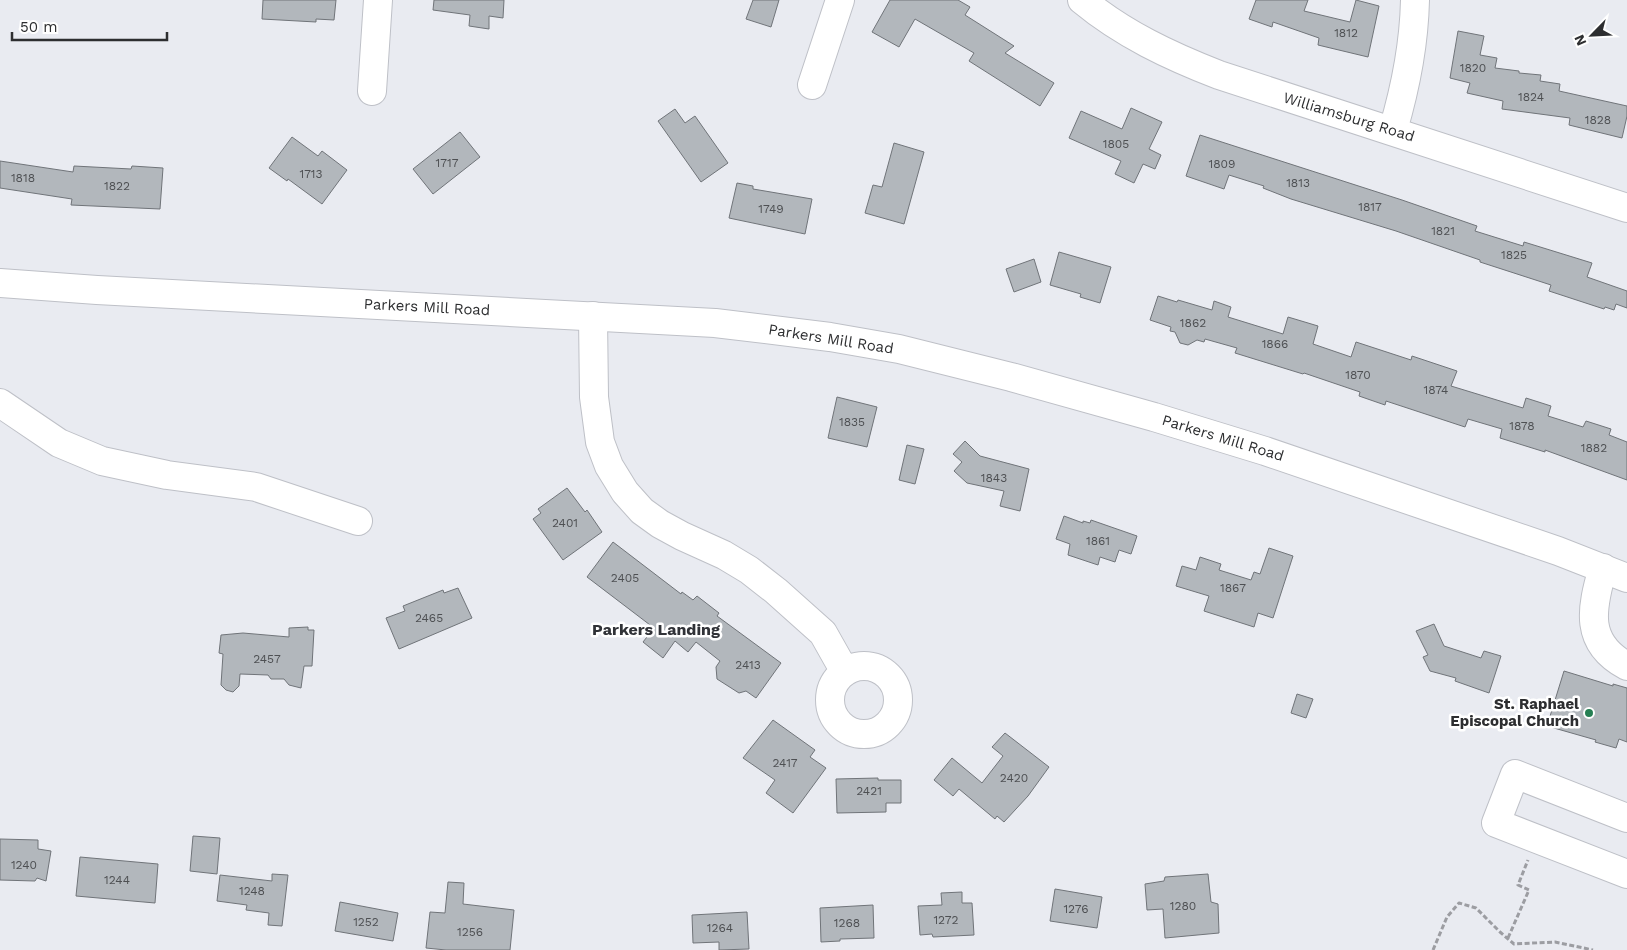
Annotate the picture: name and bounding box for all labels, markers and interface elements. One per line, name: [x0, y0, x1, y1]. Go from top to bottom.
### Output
scale bar: [12, 10, 168, 42]
north arrow: [1567, 10, 1617, 60]
text: 50 m: [20, 18, 57, 36]
house number: 1812: [1334, 26, 1358, 40]
text: N: [1571, 32, 1590, 48]
house number: 1820: [1460, 61, 1486, 75]
street label: Williamsburg Road: [1281, 88, 1417, 146]
house number: 1824: [1518, 90, 1544, 104]
house number: 1828: [1585, 113, 1611, 127]
house number: 1805: [1103, 137, 1129, 151]
house number: 1717: [436, 156, 459, 170]
house number: 1809: [1209, 157, 1235, 171]
house number: 1713: [299, 167, 323, 181]
house number: 1818: [11, 171, 35, 185]
house number: 1813: [1286, 176, 1310, 190]
house number: 1822: [104, 179, 130, 193]
house number: 1817: [1358, 200, 1382, 214]
house number: 1749: [758, 202, 784, 216]
house number: 1821: [1431, 224, 1455, 238]
house number: 1825: [1501, 248, 1527, 262]
street label: Parkers Mill Road: [363, 295, 491, 319]
house number: 1862: [1180, 316, 1206, 330]
street label: Parkers Mill Road: [767, 320, 895, 358]
house number: 1866: [1262, 337, 1288, 351]
house number: 1870: [1345, 368, 1371, 382]
house number: 1874: [1424, 383, 1448, 397]
street label: Parkers Mill Road: [1160, 411, 1286, 465]
house number: 1835: [839, 415, 865, 429]
house number: 1878: [1509, 419, 1535, 433]
house number: 1882: [1581, 441, 1607, 455]
house number: 1843: [981, 471, 1007, 485]
house number: 2401: [552, 516, 578, 530]
house number: 1861: [1086, 534, 1110, 548]
house number: 2405: [611, 571, 639, 585]
house number: 1867: [1220, 581, 1246, 595]
house number: 2465: [415, 611, 443, 625]
district label: Parkers Landing: [592, 620, 720, 639]
house number: 2457: [253, 652, 281, 666]
house number: 2413: [735, 658, 761, 672]
place label: St. Raphael Episcopal Church: [1450, 695, 1579, 730]
marker: St. Raphael Episcopal Church: [1583, 707, 1595, 719]
house number: 2417: [772, 756, 798, 770]
house number: 2420: [1000, 771, 1028, 785]
house number: 2421: [856, 784, 882, 798]
house number: 1240: [11, 858, 37, 872]
house number: 1244: [104, 873, 130, 887]
house number: 1248: [239, 884, 265, 898]
house number: 1280: [1170, 899, 1196, 913]
house number: 1276: [1063, 902, 1089, 916]
house number: 1272: [933, 913, 959, 927]
house number: 1252: [353, 915, 379, 929]
house number: 1268: [834, 916, 860, 930]
house number: 1264: [707, 921, 733, 935]
house number: 1256: [457, 925, 483, 939]

